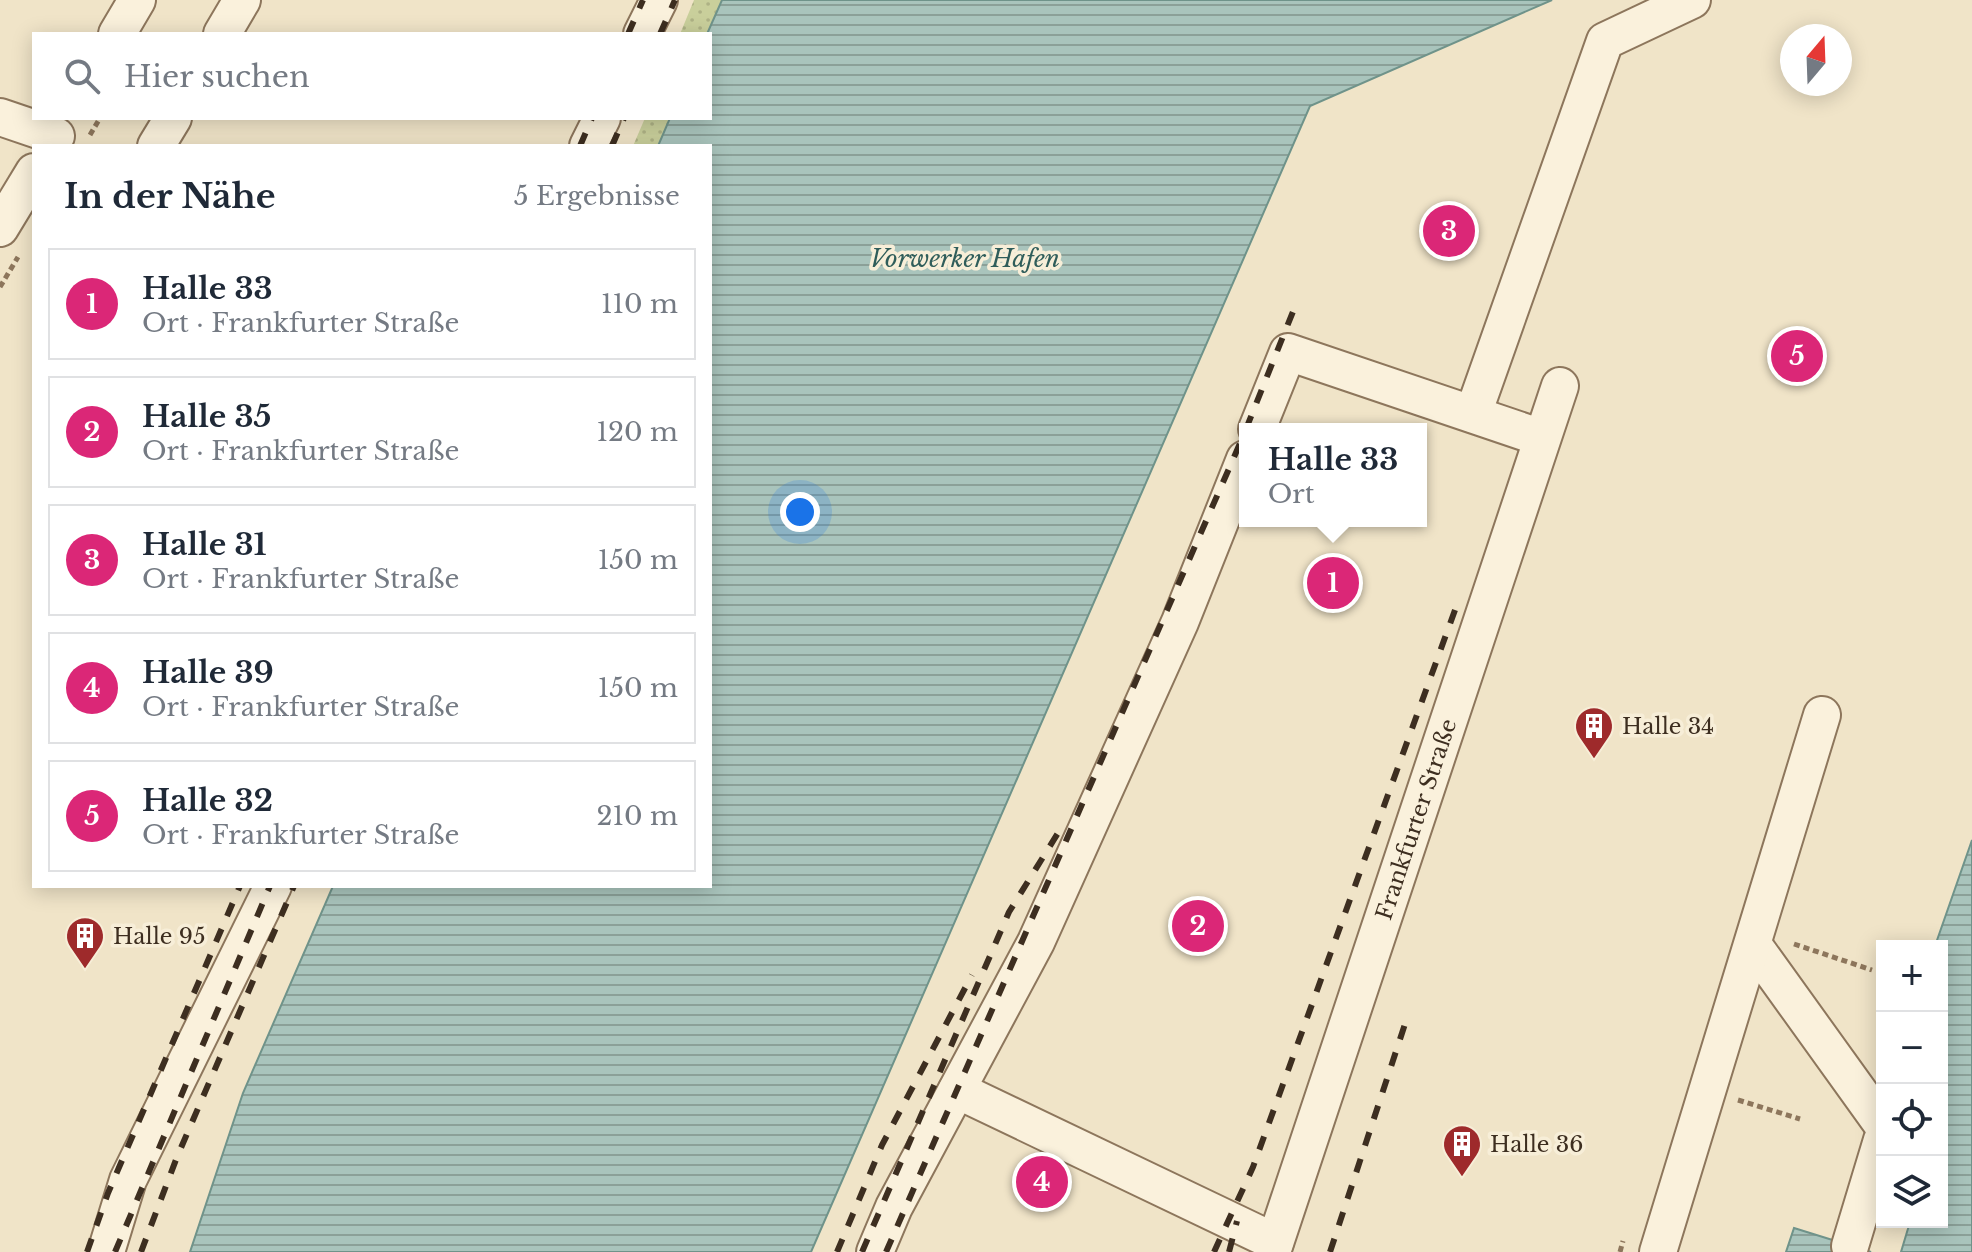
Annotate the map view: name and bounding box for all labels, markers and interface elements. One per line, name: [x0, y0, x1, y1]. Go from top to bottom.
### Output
north arrow: [1780, 24, 1852, 96]
search box: [32, 32, 712, 120]
icon: search: [60, 54, 104, 98]
text: Hier suchen: [124, 58, 310, 95]
text: In der Nähe: [64, 175, 276, 217]
text: 5 Ergebnisse: [514, 180, 680, 212]
pin: 3: [1423, 201, 1475, 261]
water label: Vorwerker Hafen: [870, 244, 1060, 273]
text: Halle 33: [142, 270, 273, 307]
text: 1: [86, 288, 98, 320]
text: 110 m: [601, 288, 678, 320]
text: Ort · Frankfurter Straße: [142, 307, 459, 339]
pin: 5: [1771, 326, 1823, 386]
text: Halle 35: [142, 398, 271, 435]
text: 2: [84, 416, 100, 448]
text: 120 m: [596, 416, 678, 448]
popup: [1239, 423, 1427, 527]
text: Ort · Frankfurter Straße: [142, 435, 459, 467]
text: Halle 33: [1268, 441, 1398, 478]
text: Ort: [1268, 478, 1315, 510]
your location: [780, 492, 820, 532]
text: Halle 31: [142, 526, 267, 563]
text: 3: [84, 544, 100, 576]
text: 150 m: [598, 544, 678, 576]
pin: 1: [1307, 553, 1359, 613]
text: Ort · Frankfurter Straße: [142, 563, 459, 595]
text: Halle 39: [142, 654, 274, 691]
text: 4: [83, 672, 101, 704]
text: 150 m: [598, 672, 678, 704]
text: Ort · Frankfurter Straße: [142, 691, 459, 723]
building icon: Halle 34: [1573, 705, 1615, 760]
place label: Halle 34: [1622, 713, 1714, 740]
street label: Frankfurter Straße: [1370, 715, 1462, 923]
text: Halle 32: [142, 782, 273, 819]
text: 5: [84, 800, 100, 832]
text: 210 m: [596, 800, 678, 832]
text: Ort · Frankfurter Straße: [142, 819, 459, 851]
pin: 2: [1172, 896, 1224, 956]
building icon: Halle 95: [64, 915, 106, 970]
place label: Halle 95: [113, 923, 205, 950]
map controls: [1876, 940, 1948, 1228]
button: +: [1876, 940, 1948, 1012]
button: −: [1876, 1012, 1948, 1084]
button: locate: [1876, 1084, 1948, 1156]
building icon: Halle 36: [1441, 1123, 1483, 1178]
place label: Halle 36: [1490, 1131, 1583, 1158]
pin: 4: [1016, 1152, 1068, 1212]
button: layers: [1876, 1156, 1948, 1228]

